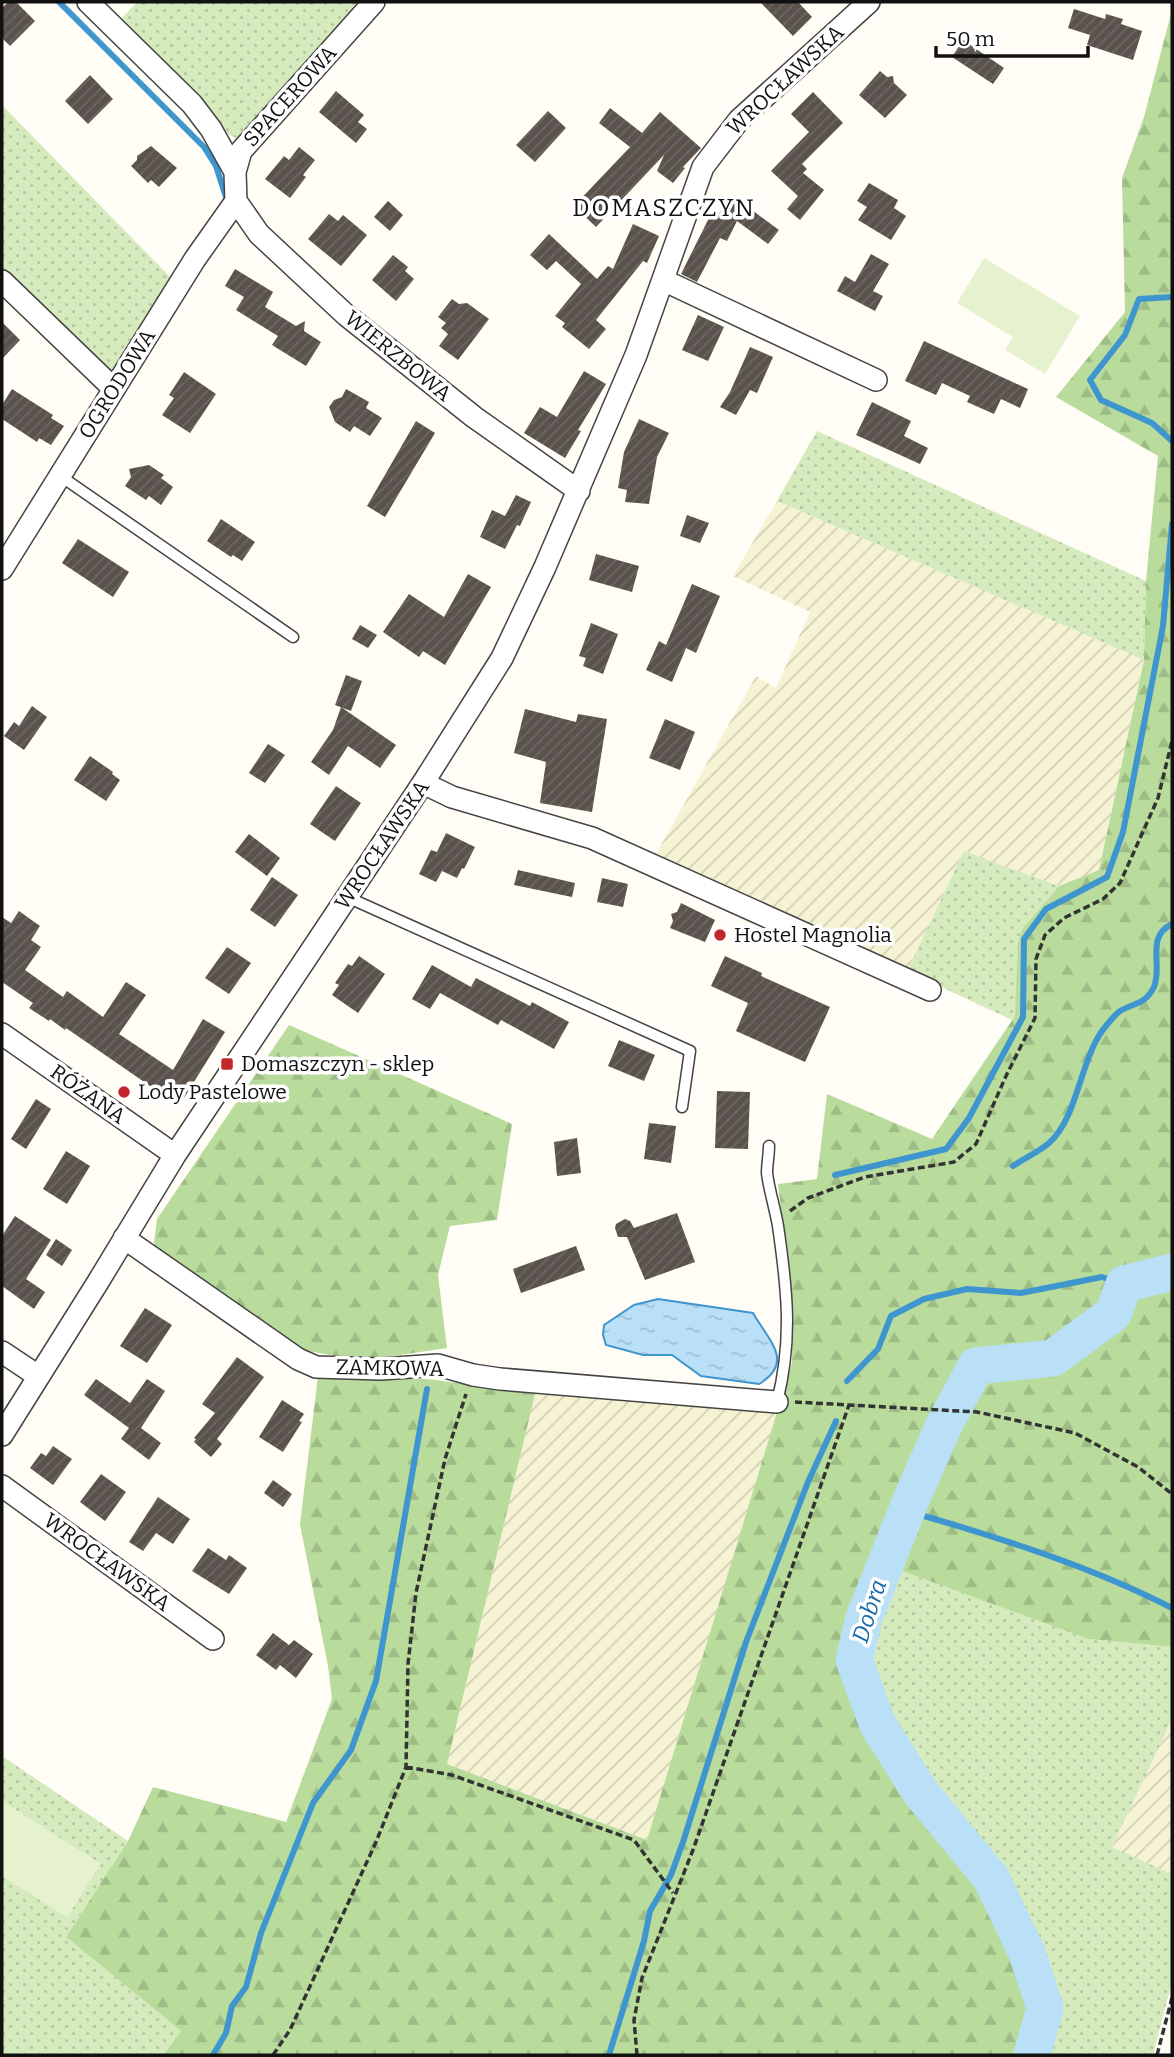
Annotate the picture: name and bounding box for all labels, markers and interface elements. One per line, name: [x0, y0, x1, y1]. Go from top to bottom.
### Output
scale bar: [936, 14, 1088, 58]
street label: WROCŁAWSKA: [721, 19, 849, 141]
text: 50 m: [946, 26, 995, 52]
street label: SPACEROWA: [238, 40, 342, 152]
district label: DOMASZCZYN: [572, 194, 756, 222]
street label: WIERZBOWA: [339, 305, 457, 407]
street label: OGRODOWA: [73, 324, 161, 444]
street label: WROCŁAWSKA: [329, 775, 435, 915]
place label: Hostel Magnolia: [734, 922, 892, 948]
marker: Hostel Magnolia: [712, 927, 728, 943]
place label: Domaszczyn - sklep: [241, 1051, 434, 1077]
marker: Domaszczyn - sklep: [219, 1056, 235, 1072]
street label: RÓŻANA: [45, 1059, 131, 1129]
place label: Lody Pastelowe: [138, 1079, 287, 1105]
marker: Lody Pastelowe: [116, 1084, 132, 1100]
street label: ZAMKOWA: [336, 1354, 444, 1382]
street label: WROCŁAWSKA: [38, 1507, 176, 1617]
water label: Dobra: [846, 1576, 892, 1646]

